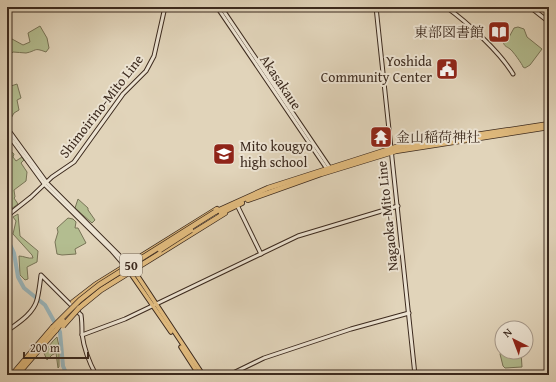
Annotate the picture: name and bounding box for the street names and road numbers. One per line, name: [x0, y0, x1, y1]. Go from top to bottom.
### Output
street label: Shimoirino-Mito Line: [54, 50, 148, 162]
street label: Akasakaue: [255, 51, 307, 114]
street label: Nagaoka-Mito Line: [371, 159, 403, 272]
road number: 50: [120, 254, 142, 276]

